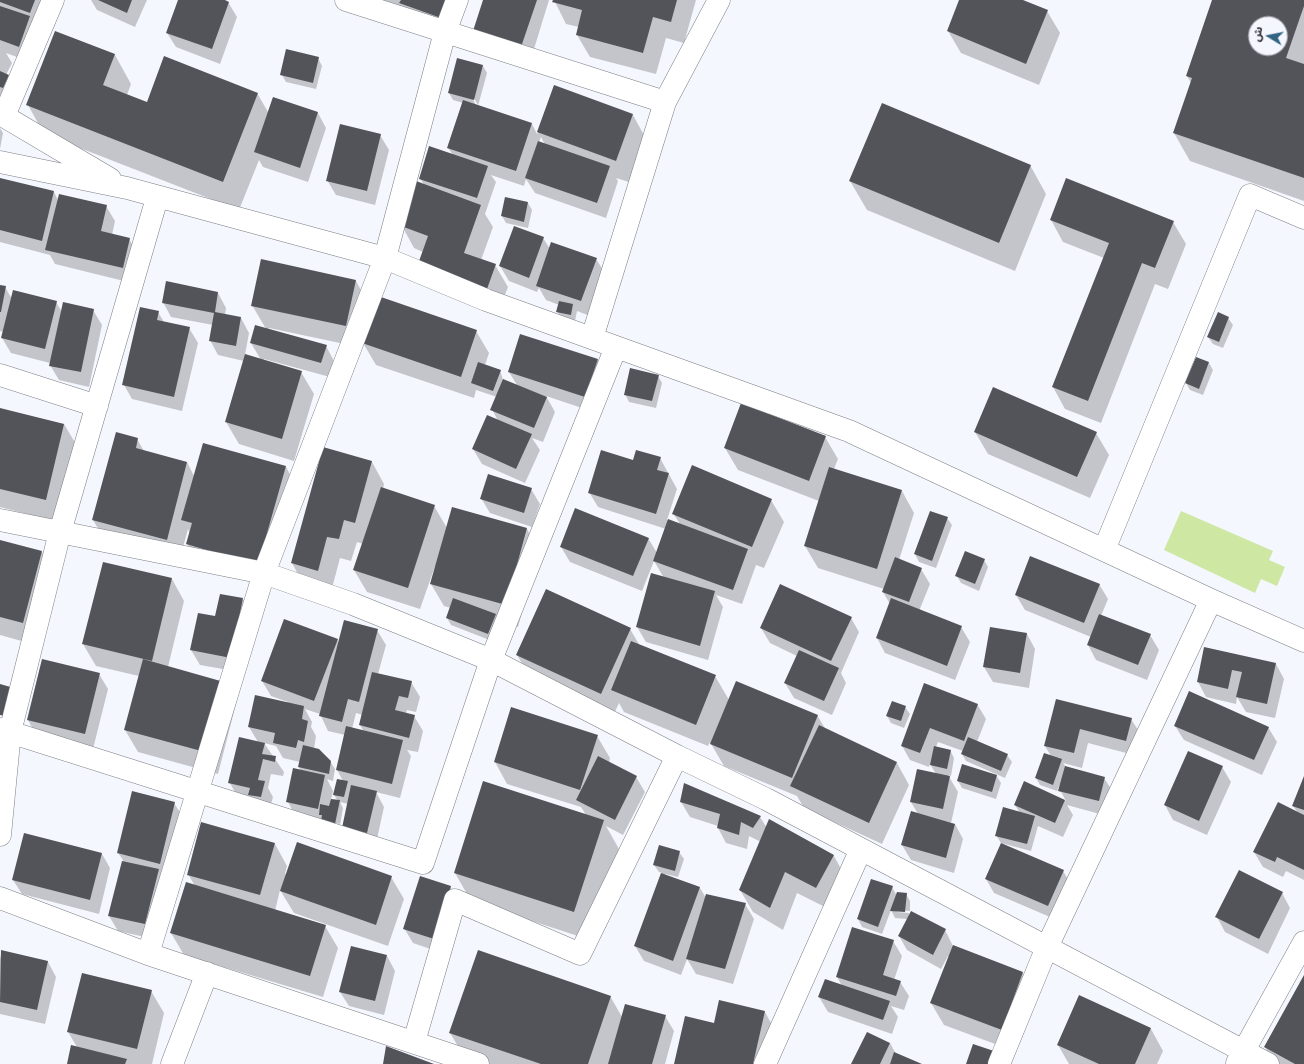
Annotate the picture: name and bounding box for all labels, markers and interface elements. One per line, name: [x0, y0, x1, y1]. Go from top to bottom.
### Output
north arrow: [1248, 16, 1288, 56]
text: ش: [1250, 26, 1264, 43]

